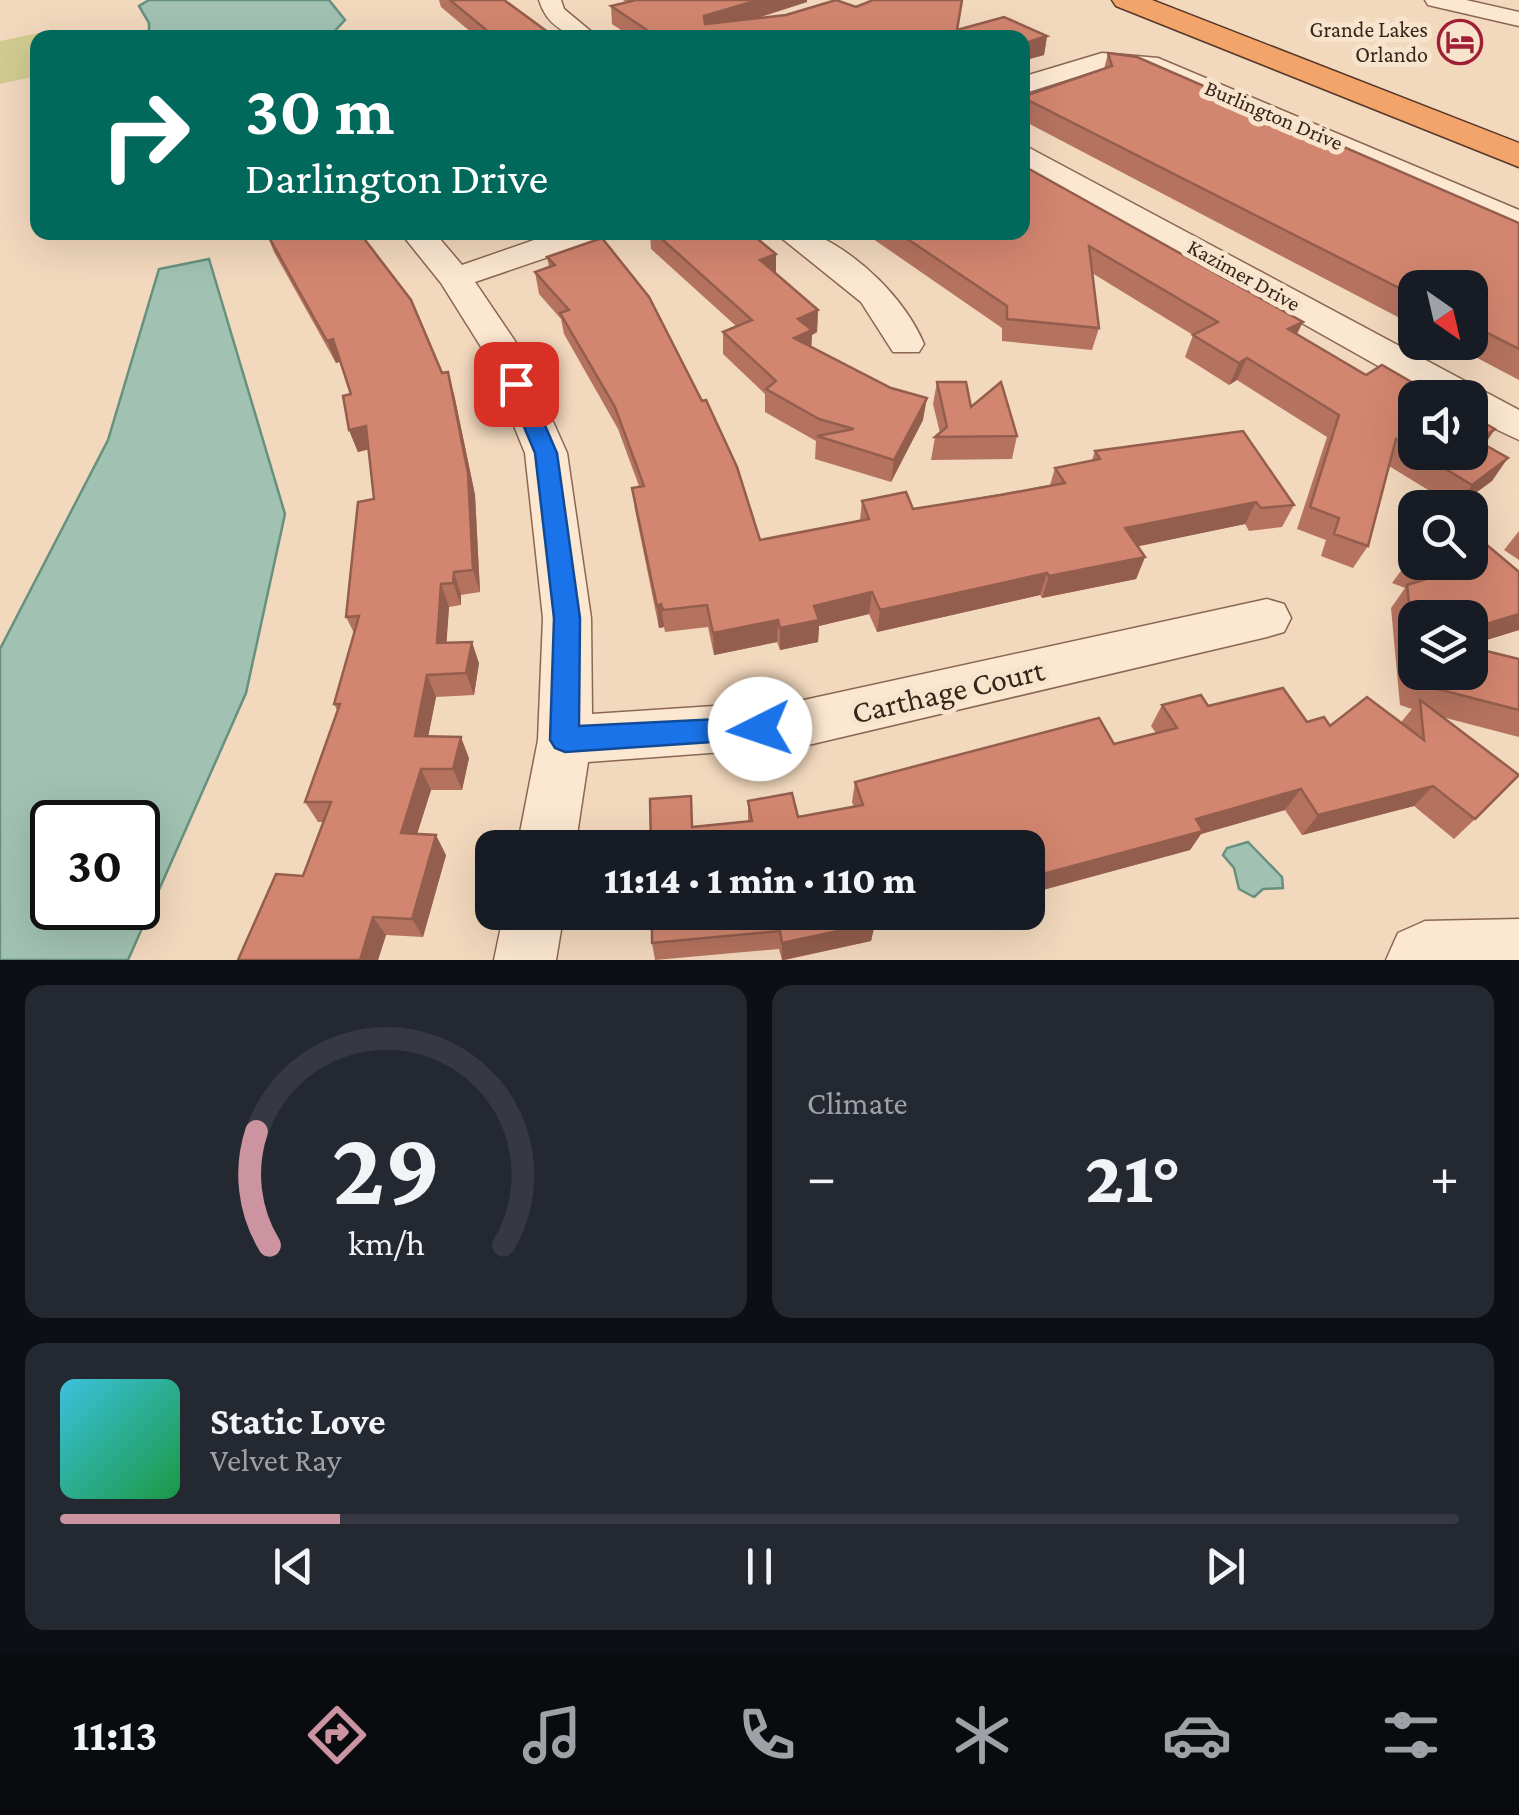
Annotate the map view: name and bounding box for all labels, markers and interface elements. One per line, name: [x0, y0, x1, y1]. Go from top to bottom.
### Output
place label: Grande Lakes Orlando: [1309, 17, 1428, 67]
hotel icon: Grande Lakes Orlando: [1437, 19, 1483, 65]
icon: right: [80, 70, 210, 200]
text: 30 m: [245, 71, 394, 149]
street label: Burlington Drive: [1201, 75, 1347, 155]
text: Darlington Drive: [245, 153, 548, 203]
street label: Kazimer Drive: [1183, 234, 1305, 316]
north arrow: [1398, 270, 1488, 360]
map controls: [1398, 270, 1488, 690]
pin: [474, 342, 559, 427]
icon: arrive: [489, 357, 544, 412]
button: sound: [1398, 380, 1488, 470]
button: search: [1398, 490, 1488, 580]
button: layers: [1398, 600, 1488, 690]
street label: Carthage Court: [848, 651, 1048, 731]
position arrow: [708, 677, 812, 781]
speed limit sign: 30: [30, 800, 160, 930]
text: 11:14 · 1 min · 110 m: [604, 859, 916, 901]
text: Climate: [807, 1085, 908, 1121]
text: 29: [331, 1110, 441, 1225]
text: 21°: [1085, 1135, 1181, 1218]
text: −: [807, 1146, 836, 1207]
text: +: [1430, 1146, 1459, 1207]
text: km/h: [347, 1223, 425, 1263]
text: Static Love: [210, 1400, 386, 1442]
text: Velvet Ray: [210, 1442, 341, 1478]
icon: previous: [266, 1539, 321, 1594]
icon: pause: [732, 1539, 787, 1594]
icon: next: [1198, 1539, 1253, 1594]
icon: directions: [302, 1700, 372, 1770]
icon: music: [517, 1700, 587, 1770]
icon: phone: [732, 1700, 802, 1770]
icon: climate: [947, 1700, 1017, 1770]
icon: car: [1162, 1700, 1232, 1770]
icon: filters: [1376, 1700, 1446, 1770]
text: 11:13: [72, 1710, 157, 1760]

